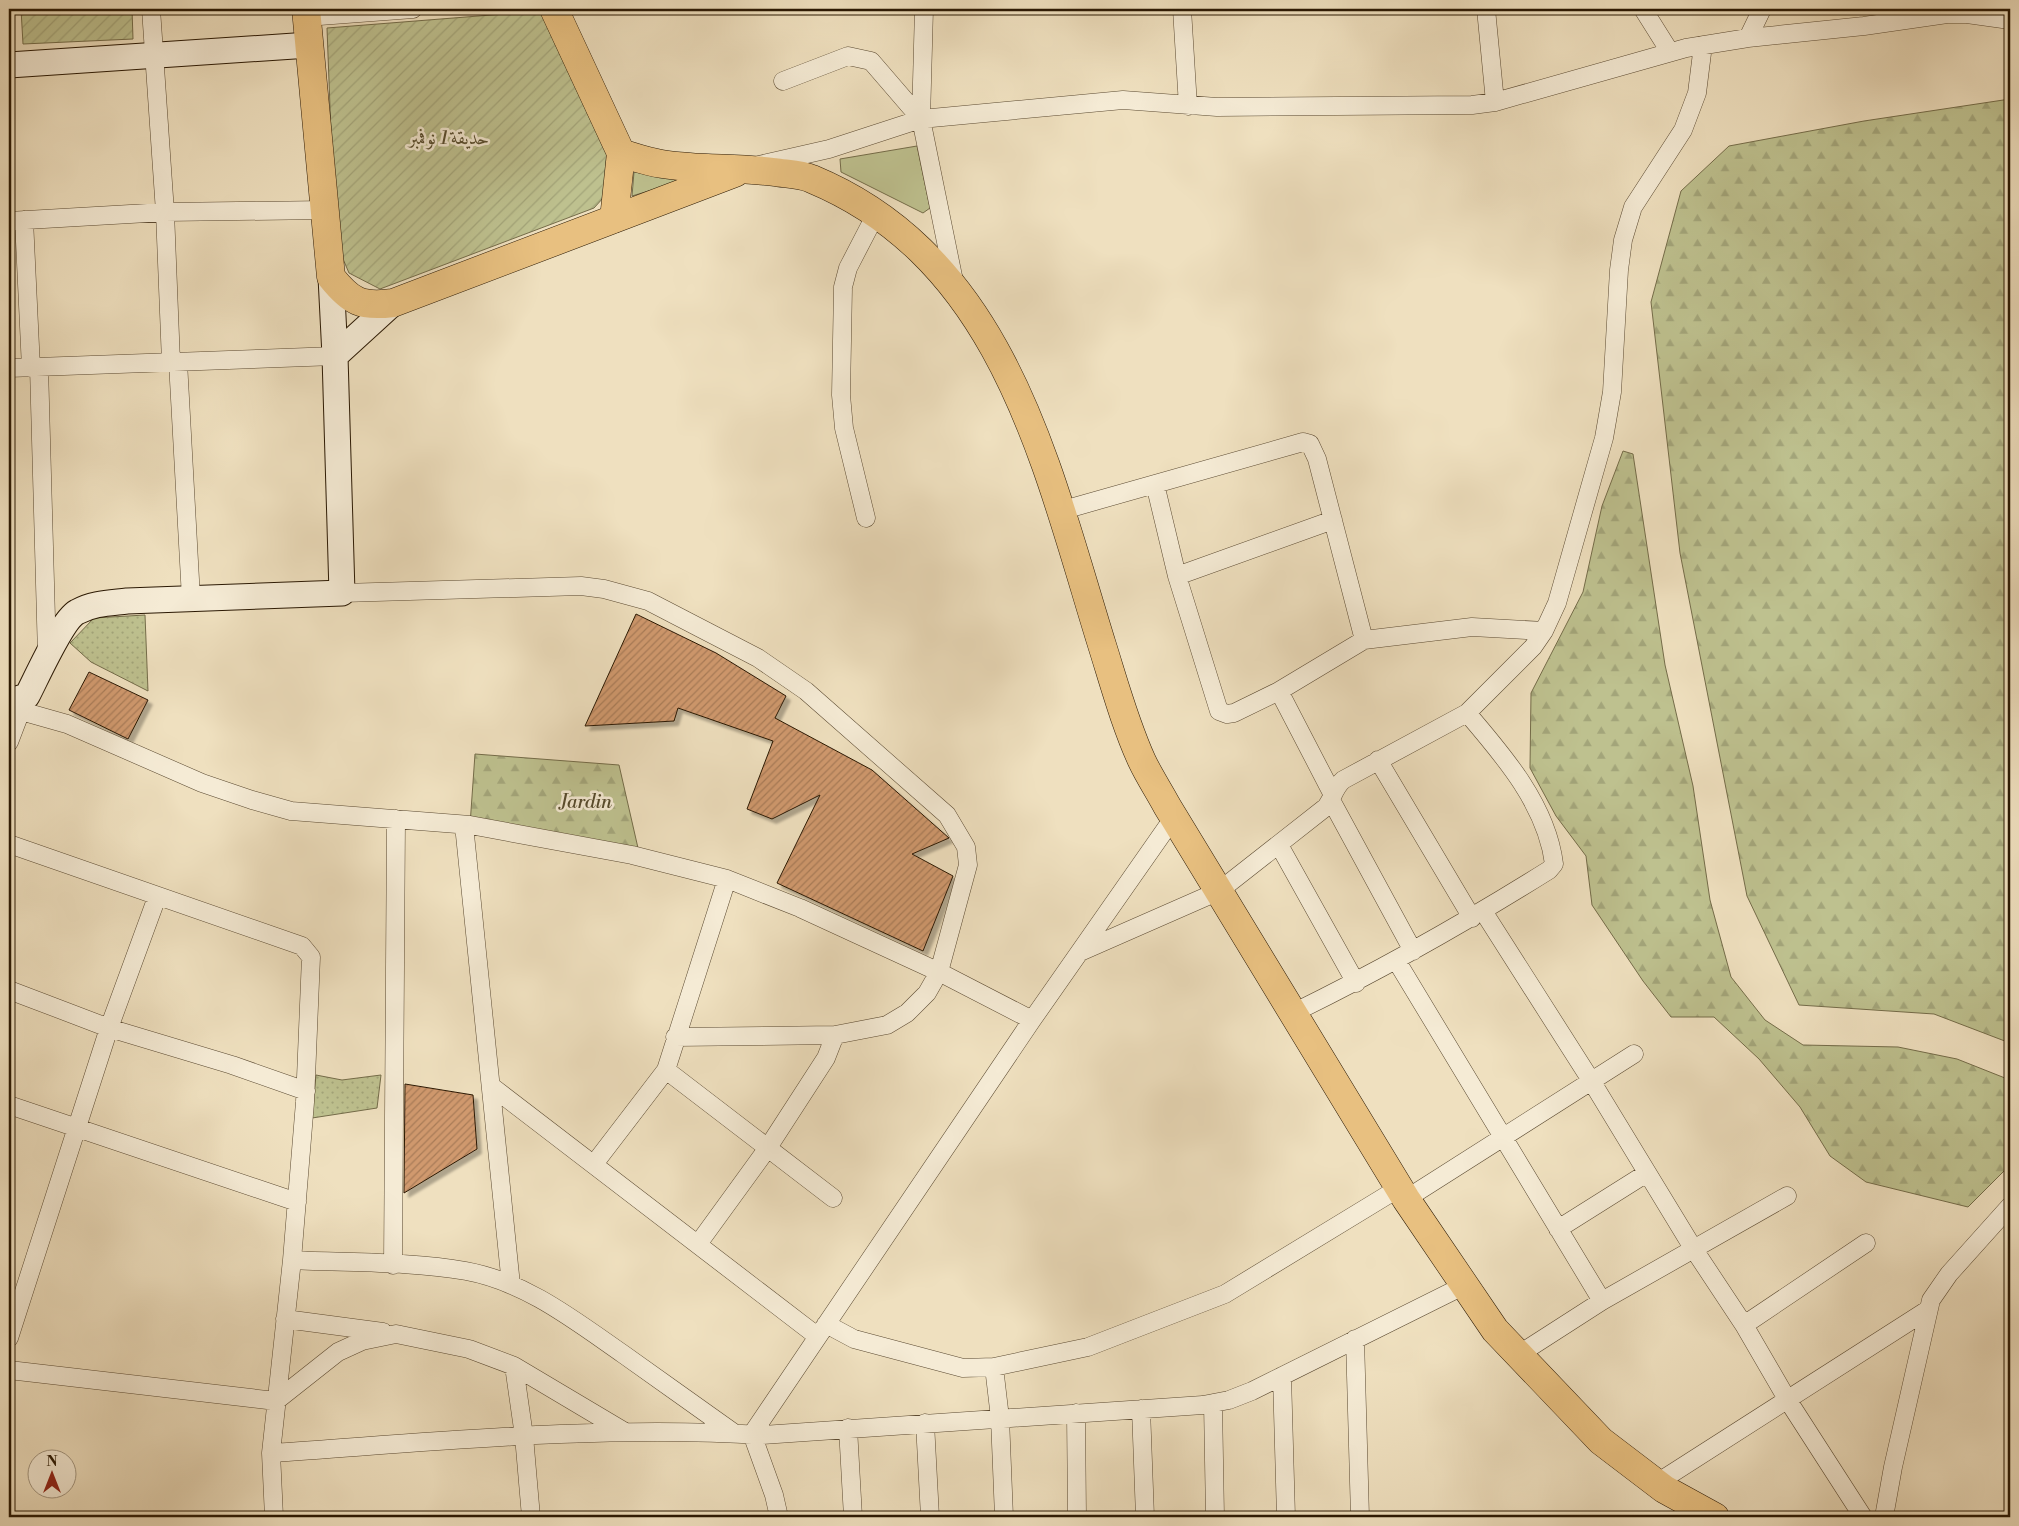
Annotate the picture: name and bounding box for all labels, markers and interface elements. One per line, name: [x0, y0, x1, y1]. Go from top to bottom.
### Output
park label: حديقة 1 نوفمبر: [406, 126, 490, 150]
park label: Jardin: [558, 790, 612, 814]
north arrow: [28, 1448, 78, 1498]
text: N: [46, 1453, 58, 1471]

